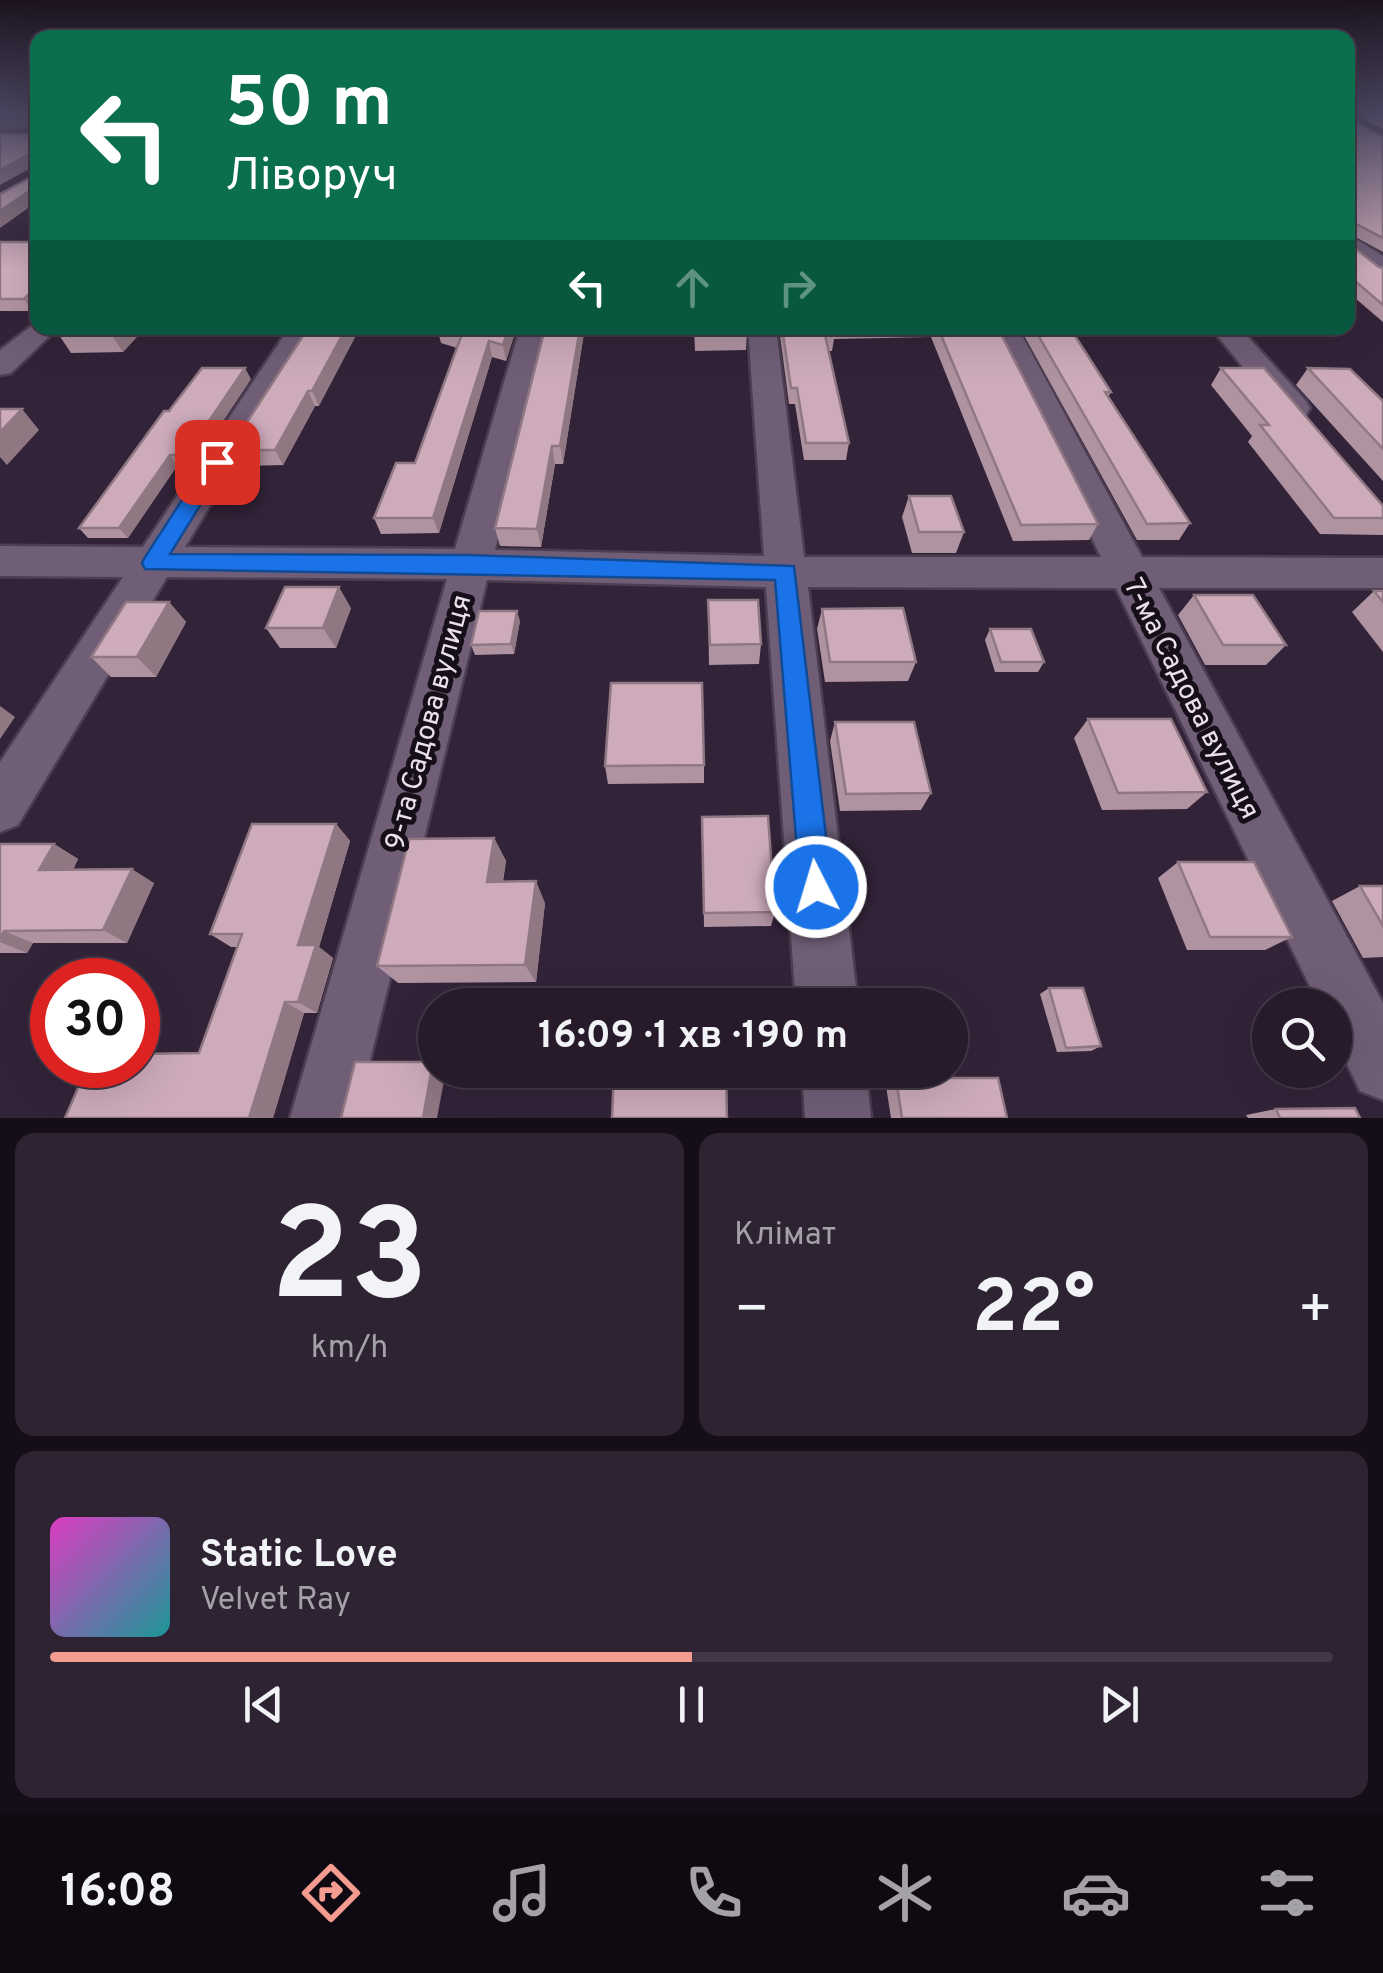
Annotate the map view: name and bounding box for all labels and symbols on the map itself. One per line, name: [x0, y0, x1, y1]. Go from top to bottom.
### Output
pin: [175, 420, 260, 505]
street label: 7-ма Садова вулиця: [1114, 573, 1267, 826]
street label: 9-та Садова вулиця: [378, 591, 481, 854]
position arrow: [764, 835, 868, 939]
speed limit sign: 30: [30, 958, 160, 1088]

